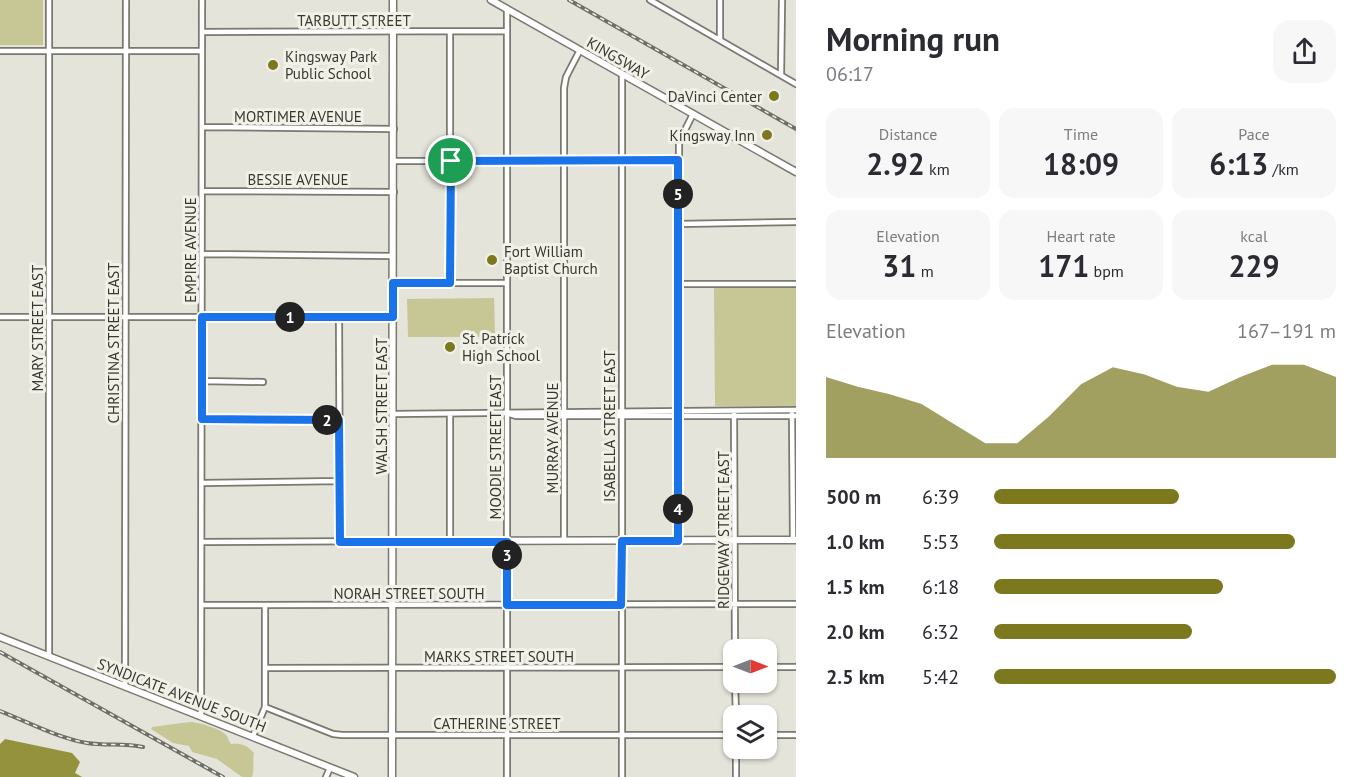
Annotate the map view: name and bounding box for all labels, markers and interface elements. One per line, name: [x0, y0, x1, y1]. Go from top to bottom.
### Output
street label: TARBUTT STREET: [297, 11, 411, 30]
text: Morning run: [826, 17, 1000, 60]
button: share: [1273, 20, 1336, 83]
street label: KINGSWAY: [583, 33, 653, 84]
place label: Kingsway Park Public School: [285, 47, 378, 83]
marker: Kingsway Park Public School: [266, 58, 280, 72]
text: 06:17: [826, 61, 874, 87]
place label: DaVinci Center: [668, 87, 762, 106]
marker: DaVinci Center: [767, 89, 781, 103]
street label: MORTIMER AVENUE: [234, 107, 362, 126]
text: Distance: [879, 124, 937, 144]
text: Time: [1064, 124, 1098, 144]
text: Pace: [1238, 124, 1270, 144]
place label: Kingsway Inn: [670, 126, 755, 145]
marker: Kingsway Inn: [760, 128, 774, 142]
pin: [425, 135, 476, 186]
icon: arrive: [434, 144, 467, 177]
text: 2.92: [866, 144, 925, 183]
text: 18:09: [1043, 144, 1119, 183]
text: 6:13: [1209, 144, 1268, 183]
text: km: [925, 159, 950, 179]
text: /km: [1268, 159, 1299, 179]
street label: BESSIE AVENUE: [247, 170, 349, 189]
pin: 5: [663, 179, 693, 209]
text: 5: [673, 184, 683, 204]
street label: EMPIRE AVENUE: [181, 197, 200, 303]
text: Elevation: [876, 226, 940, 246]
text: Heart rate: [1046, 226, 1116, 246]
text: kcal: [1240, 226, 1268, 246]
place label: Fort William Baptist Church: [504, 242, 598, 278]
text: 31: [882, 246, 916, 285]
text: 171: [1038, 246, 1089, 285]
text: 229: [1228, 246, 1280, 285]
marker: Fort William Baptist Church: [485, 253, 499, 267]
text: m: [916, 261, 934, 281]
text: bpm: [1089, 261, 1124, 281]
street label: CHRISTINA STREET EAST: [104, 262, 123, 423]
street label: MARY STREET EAST: [28, 264, 47, 391]
pin: 1: [275, 302, 305, 332]
text: 1: [285, 307, 295, 327]
text: Elevation: [826, 318, 906, 344]
text: 167–191 m: [1237, 318, 1336, 344]
place label: St. Patrick High School: [462, 329, 540, 365]
street label: WALSH STREET EAST: [372, 337, 391, 474]
marker: St. Patrick High School: [443, 340, 457, 354]
street label: ISABELLA STREET EAST: [600, 349, 619, 502]
street label: MOODIE STREET EAST: [486, 374, 505, 519]
street label: MURRAY AVENUE: [543, 383, 562, 493]
pin: 2: [312, 405, 342, 435]
text: 2: [322, 410, 332, 430]
street label: RIDGEWAY STREET EAST: [714, 450, 733, 609]
text: 500 m: [826, 484, 881, 510]
text: 6:39: [922, 484, 959, 510]
pin: 4: [663, 494, 693, 524]
text: 4: [673, 499, 683, 519]
text: 1.0 km: [826, 529, 885, 555]
text: 5:53: [922, 529, 959, 555]
pin: 3: [492, 540, 522, 570]
text: 3: [502, 545, 512, 565]
text: 1.5 km: [826, 574, 885, 600]
text: 6:18: [922, 574, 959, 600]
street label: NORAH STREET SOUTH: [333, 584, 485, 603]
text: 2.0 km: [826, 619, 885, 645]
text: 6:32: [922, 619, 959, 645]
north arrow: [723, 639, 777, 693]
map controls: [723, 639, 777, 759]
street label: MARKS STREET SOUTH: [424, 647, 574, 666]
street label: SYNDICATE AVENUE SOUTH: [95, 654, 269, 736]
text: 2.5 km: [826, 664, 885, 690]
text: 5:42: [922, 664, 959, 690]
button: layers: [723, 705, 777, 759]
street label: CATHERINE STREET: [433, 714, 561, 733]

